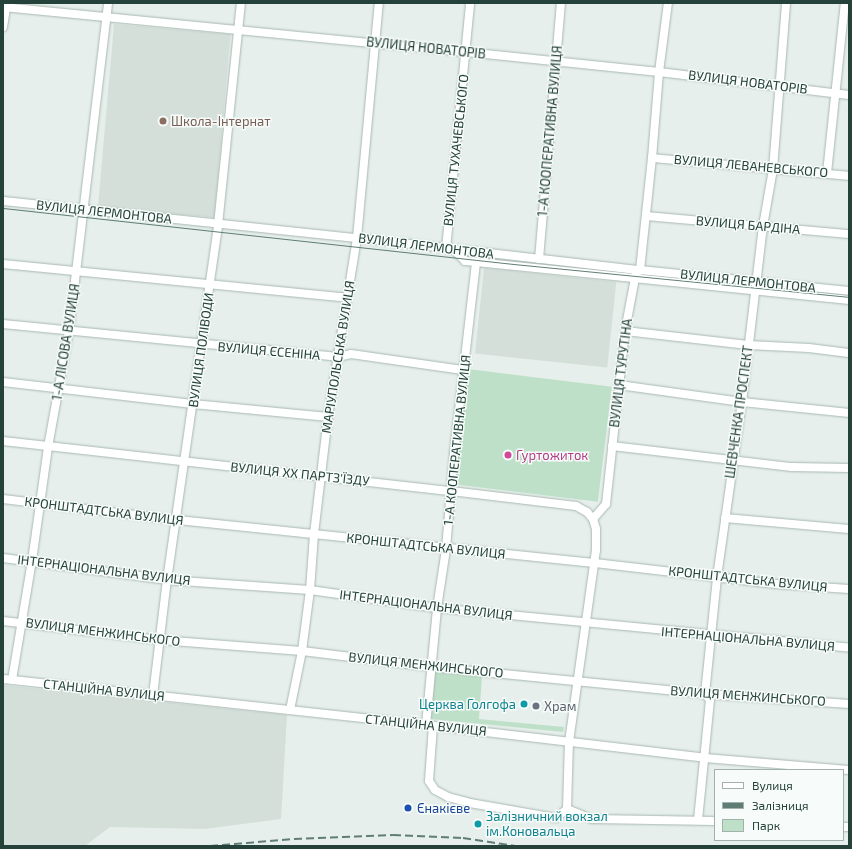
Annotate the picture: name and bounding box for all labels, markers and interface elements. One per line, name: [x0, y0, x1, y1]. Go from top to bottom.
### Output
street label: ВУЛИЦЯ НОВАТОРІВ: [365, 34, 487, 62]
street label: 1-А КООПЕРАТИВНА ВУЛИЦЯ: [535, 45, 565, 217]
street label: ВУЛИЦЯ НОВАТОРІВ: [687, 67, 809, 97]
street label: ВУЛИЦЯ ТУХАЧЕВСЬКОГО: [440, 73, 472, 227]
place label: Школа-Інтернат: [171, 113, 271, 129]
marker: Школа-Інтернат: [158, 116, 168, 126]
street label: ВУЛИЦЯ ЛЕВАНЕВСЬКОГО: [673, 151, 829, 181]
street label: ВУЛИЦЯ ЛЕРМОНТОВА: [35, 197, 173, 227]
street label: ВУЛИЦЯ БАРДІНА: [695, 213, 801, 237]
street label: ВУЛИЦЯ ЛЕРМОНТОВА: [357, 230, 495, 262]
street label: ВУЛИЦЯ ЛЕРМОНТОВА: [679, 266, 817, 296]
street label: МАРІУПОЛЬСЬКА ВУЛИЦЯ: [318, 280, 358, 434]
street label: 1-А ЛІСОВА ВУЛИЦЯ: [49, 282, 83, 402]
street label: ВУЛИЦЯ ПОЛІВОДИ: [185, 292, 217, 408]
street label: ВУЛИЦЯ ТУРУТІНА: [607, 318, 635, 428]
street label: ВУЛИЦЯ ЄСЕНІНА: [217, 339, 321, 363]
street label: ШЕВЧЕНКА ПРОСПЕКТ: [722, 345, 756, 479]
street label: 1-А КООПЕРАТИВНА ВУЛИЦЯ: [440, 354, 474, 526]
place label: Гуртожиток: [516, 447, 588, 463]
marker: Гуртожиток: [503, 450, 513, 460]
street label: ВУЛИЦЯ XX ПАРТЗ'ЇЗДУ: [230, 459, 370, 489]
street label: КРОНШТАДТСЬКА ВУЛИЦЯ: [24, 494, 184, 528]
street label: КРОНШТАДТСЬКА ВУЛИЦЯ: [346, 530, 506, 562]
street label: ІНТЕРНАЦІОНАЛЬНА ВУЛИЦЯ: [17, 552, 191, 588]
street label: КРОНШТАДТСЬКА ВУЛИЦЯ: [668, 563, 828, 595]
street label: ІНТЕРНАЦІОНАЛЬНА ВУЛИЦЯ: [339, 587, 513, 623]
street label: ВУЛИЦЯ МЕНЖИНСЬКОГО: [25, 615, 181, 649]
street label: ІНТЕРНАЦІОНАЛЬНА ВУЛИЦЯ: [661, 624, 835, 654]
street label: ВУЛИЦЯ МЕНЖИНСЬКОГО: [348, 649, 504, 681]
street label: СТАНЦІЙНА ВУЛИЦЯ: [43, 676, 165, 704]
street label: ВУЛИЦЯ МЕНЖИНСЬКОГО: [670, 683, 826, 709]
place label: Церква Голгофа: [419, 696, 516, 712]
place label: Храм: [544, 698, 576, 714]
marker: Церква Голгофа: [519, 699, 529, 709]
marker: Храм: [531, 701, 541, 711]
street label: СТАНЦІЙНА ВУЛИЦЯ: [365, 711, 487, 739]
legend: [714, 769, 844, 841]
text: Вулиця: [752, 778, 793, 792]
text: Залізниця: [752, 798, 809, 812]
place label: Єнакієве: [417, 800, 470, 816]
marker: Єнакієве: [402, 802, 414, 814]
place label: Залізничний вокзал ім.Коновальца: [486, 809, 608, 840]
text: Парк: [752, 818, 780, 832]
marker: Залізничний вокзал ім.Коновальца: [473, 819, 483, 829]

